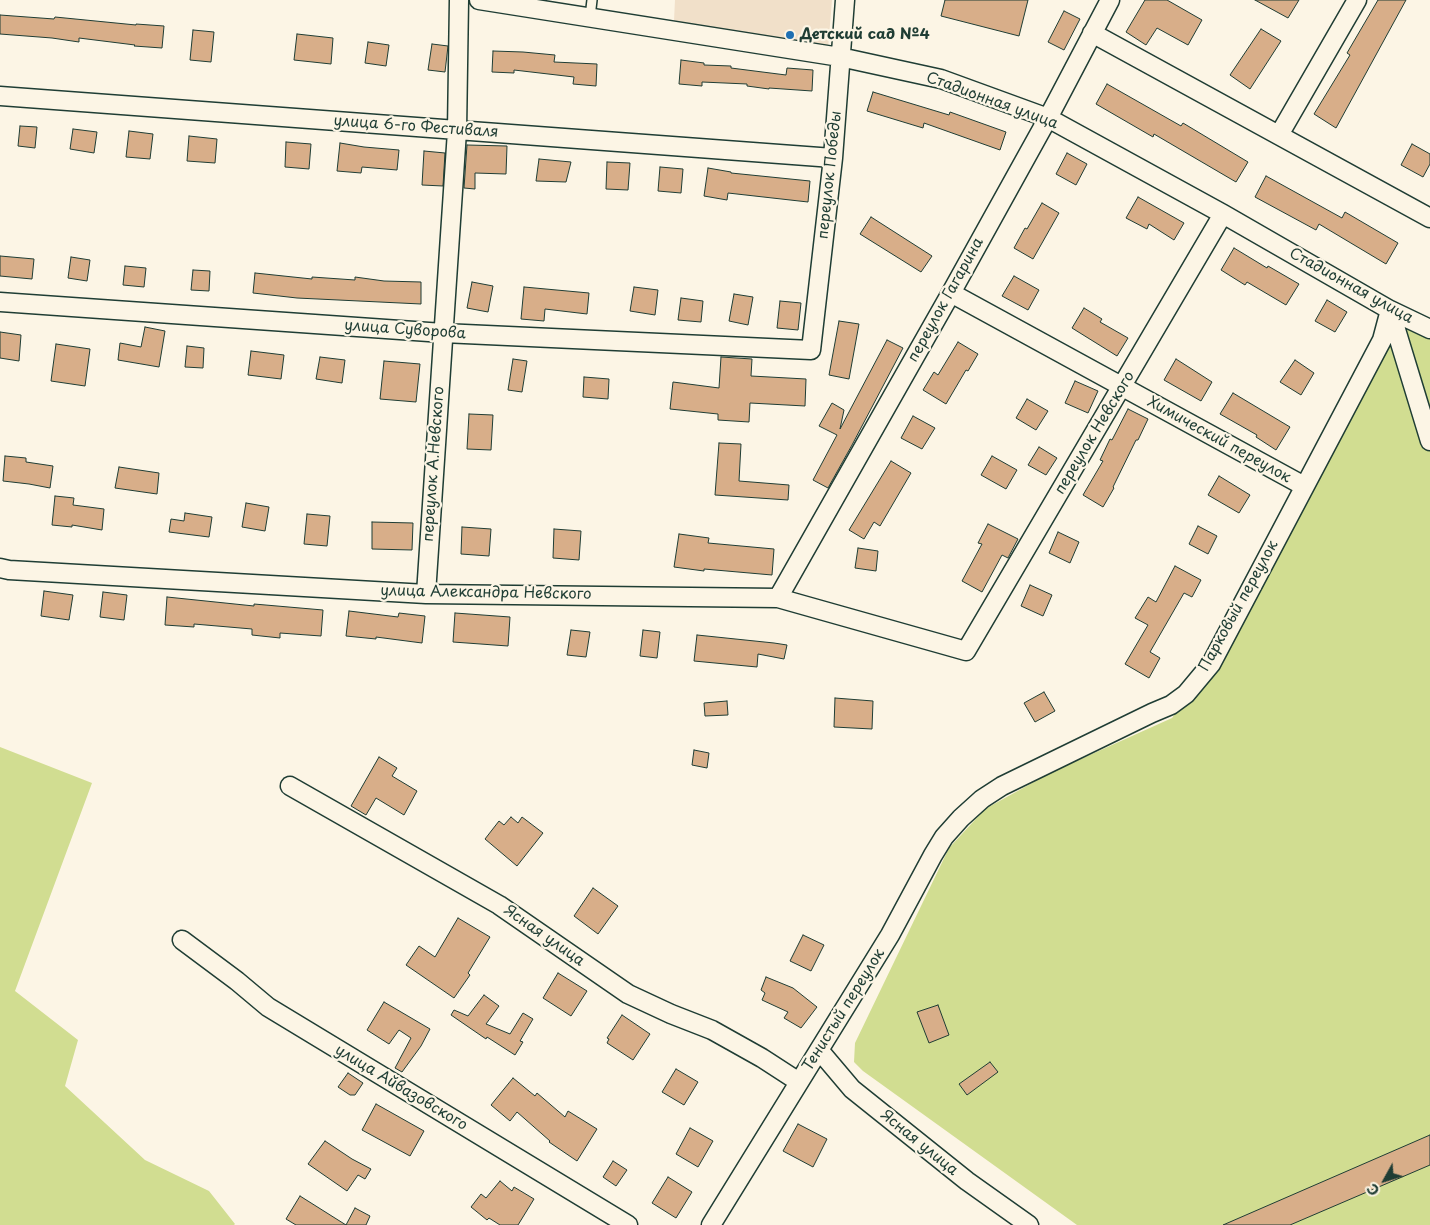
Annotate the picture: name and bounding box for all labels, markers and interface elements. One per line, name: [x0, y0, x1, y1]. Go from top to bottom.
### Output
place label: Детский сад №4: [800, 26, 930, 44]
marker: Детский сад №4: [784, 29, 796, 41]
street label: Стадионная улица: [924, 69, 1060, 133]
street label: переулок Победы: [814, 110, 846, 240]
street label: улица 6-го Фестиваля: [333, 112, 499, 142]
street label: переулок Гагарина: [904, 235, 988, 365]
street label: Стадионная улица: [1286, 244, 1416, 328]
street label: улица Суворова: [344, 317, 466, 343]
street label: переулок Невского: [1051, 368, 1139, 498]
street label: переулок А.Невского: [420, 386, 448, 542]
street label: Химический переулок: [1144, 393, 1294, 487]
street label: Парковый переулок: [1196, 537, 1282, 675]
street label: улица Александра Невского: [380, 582, 592, 604]
street label: Ясная улица: [500, 902, 588, 970]
street label: Тенистый переулок: [799, 945, 889, 1075]
street label: улица Айвазовского: [331, 1041, 471, 1135]
street label: Ясная улица: [877, 1106, 961, 1180]
north arrow: [1360, 1155, 1410, 1205]
text: С: [1361, 1179, 1384, 1200]

